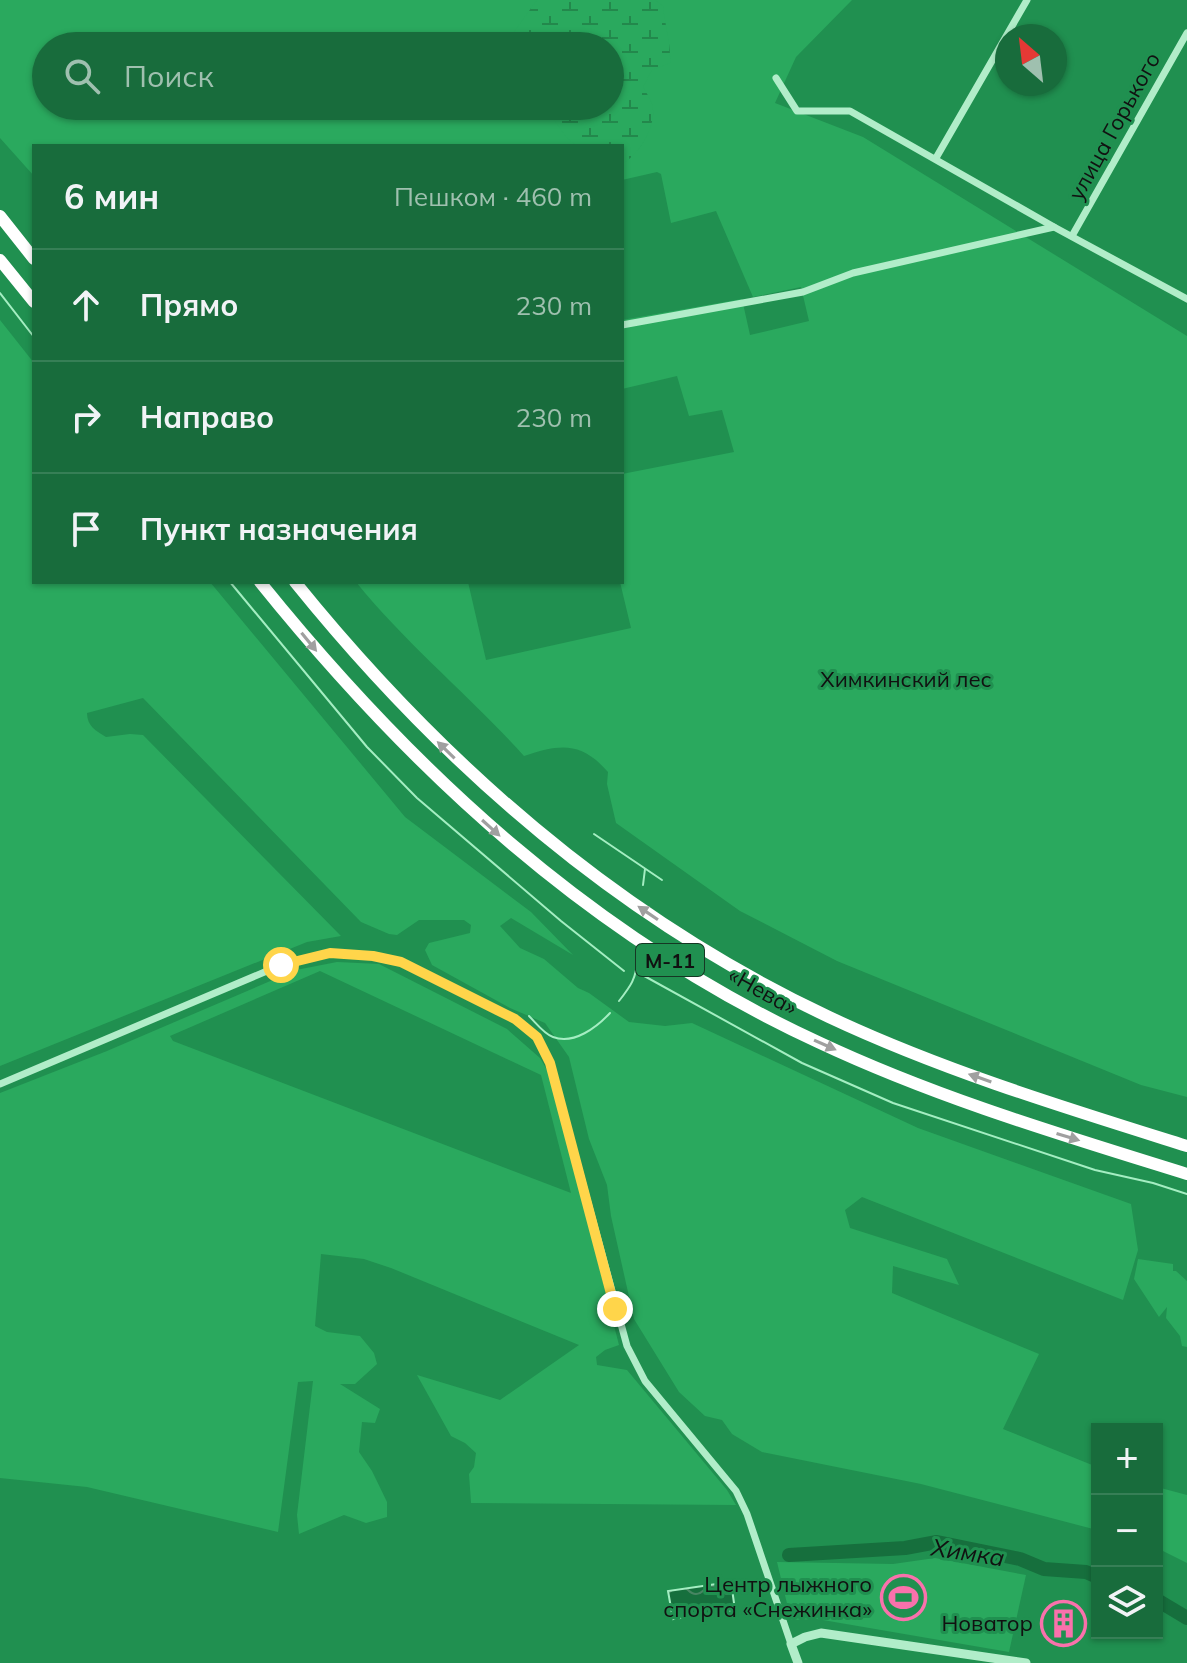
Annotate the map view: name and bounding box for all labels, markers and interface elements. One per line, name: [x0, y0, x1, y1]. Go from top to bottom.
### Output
north arrow: [995, 24, 1067, 96]
search box: [32, 32, 624, 120]
street label: улица Горького: [1062, 47, 1166, 205]
icon: search: [60, 54, 104, 98]
text: Поиск: [124, 57, 214, 95]
text: 6 мин: [64, 175, 159, 218]
text: Пешком · 460 m: [394, 180, 592, 213]
icon: ahead: [64, 283, 108, 327]
text: Прямо: [140, 286, 238, 324]
text: 230 m: [516, 289, 592, 322]
icon: right: [64, 395, 108, 439]
text: Направо: [140, 398, 274, 436]
text: 230 m: [516, 401, 592, 434]
icon: arrive: [64, 507, 108, 551]
text: Пункт назначения: [140, 510, 418, 548]
one-way arrow: [300, 632, 317, 652]
park label: Химкинский лес: [820, 665, 992, 693]
one-way arrow: [436, 741, 455, 759]
one-way arrow: [482, 818, 501, 836]
one-way arrow: [637, 906, 659, 921]
road number: М-11: [636, 944, 704, 976]
route start: [263, 947, 299, 983]
street label: «Нева»: [724, 961, 802, 1021]
one-way arrow: [813, 1039, 837, 1052]
one-way arrow: [967, 1072, 991, 1084]
one-way arrow: [1057, 1131, 1081, 1144]
route end: [597, 1291, 633, 1327]
map controls: [1091, 1423, 1163, 1639]
button: +: [1091, 1423, 1163, 1495]
button: −: [1091, 1495, 1163, 1567]
water label: Химка: [928, 1531, 1007, 1573]
button: layers: [1091, 1567, 1163, 1639]
place label: Центр лыжного спорта «Снежинка»: [663, 1570, 872, 1623]
sports icon: Центр лыжного спорта «Снежинка»: [879, 1573, 927, 1621]
building icon: Новатор: [1040, 1599, 1088, 1647]
place label: Новатор: [941, 1609, 1033, 1637]

